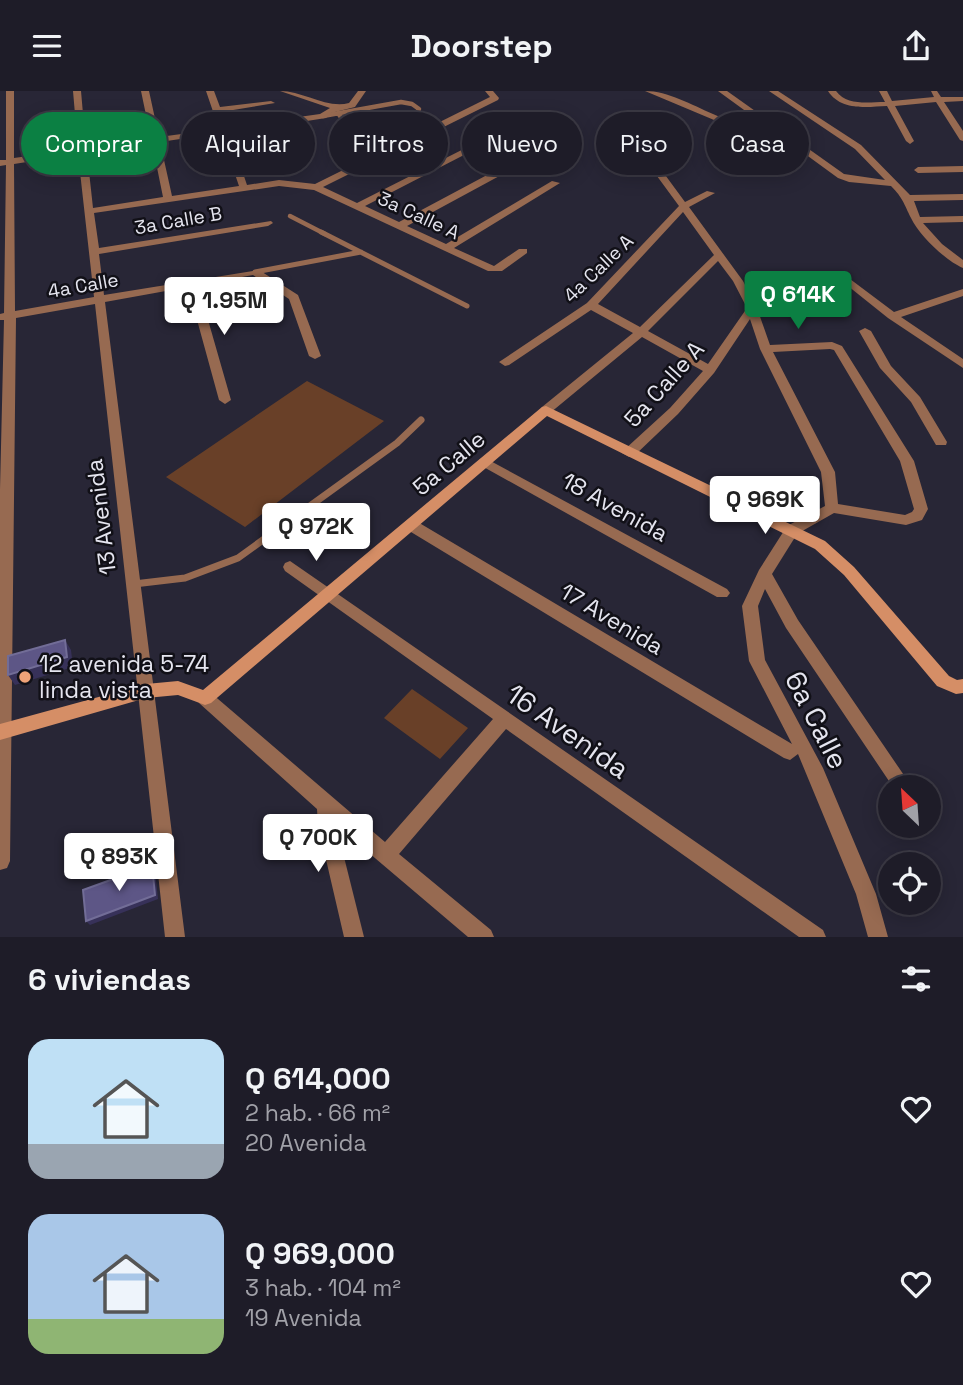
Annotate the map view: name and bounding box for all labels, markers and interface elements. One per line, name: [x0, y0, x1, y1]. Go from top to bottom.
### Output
text: Doorstep: [410, 26, 553, 66]
icon: menu: [28, 27, 66, 65]
icon: share: [897, 27, 935, 65]
chip: Comprar: [21, 112, 167, 175]
chip: Alquilar: [181, 112, 315, 175]
chip: Filtros: [329, 112, 448, 175]
chip: Nuevo: [462, 112, 582, 175]
chip: Piso: [596, 112, 692, 175]
chip: Casa: [706, 112, 809, 175]
street label: 3a Calle A: [374, 186, 464, 245]
street label: 3a Calle B: [132, 201, 224, 240]
street label: 4a Calle A: [558, 229, 639, 308]
street label: 4a Calle: [46, 267, 120, 304]
pin: Q 614K: [741, 271, 855, 331]
pin: Q 1.95M: [159, 278, 289, 337]
text: Q 614K: [761, 279, 835, 309]
text: Q 1.95M: [181, 285, 267, 315]
street label: 5a Calle A: [617, 335, 711, 433]
street label: 5a Calle: [406, 424, 492, 502]
street label: 13 Avenida: [79, 457, 123, 577]
street label: 18 Avenida: [557, 466, 673, 548]
pin: Q 969K: [708, 477, 822, 536]
text: Q 969K: [726, 484, 804, 514]
pin: Q 972K: [259, 503, 373, 563]
text: Q 972K: [278, 511, 354, 541]
street label: 17 Avenida: [555, 576, 669, 662]
place label: 12 avenida 5-74 linda vista: [39, 649, 209, 705]
street label: 6a Calle: [777, 665, 857, 775]
marker: 12 avenida 5-74 linda vista: [17, 669, 33, 685]
street label: 16 Avenida: [499, 676, 637, 786]
north arrow: [878, 775, 942, 838]
map controls: [878, 775, 941, 915]
pin: Q 700K: [261, 815, 375, 874]
text: Q 700K: [279, 822, 357, 852]
pin: Q 893K: [62, 833, 176, 893]
text: Q 893K: [80, 841, 158, 871]
button: locate: [878, 852, 941, 915]
text: 6 viviendas: [28, 960, 191, 999]
icon: filters: [897, 960, 935, 998]
text: Q 614,000: [245, 1059, 391, 1098]
icon: home: [84, 1067, 168, 1151]
icon: heart: [897, 1090, 935, 1128]
text: 2 hab. · 66 m²: [245, 1098, 390, 1128]
text: 20 Avenida: [245, 1128, 367, 1158]
text: Q 969,000: [245, 1234, 395, 1273]
icon: home: [84, 1242, 168, 1326]
icon: heart: [897, 1265, 935, 1303]
text: 3 hab. · 104 m²: [245, 1273, 401, 1303]
text: 19 Avenida: [245, 1303, 362, 1333]

